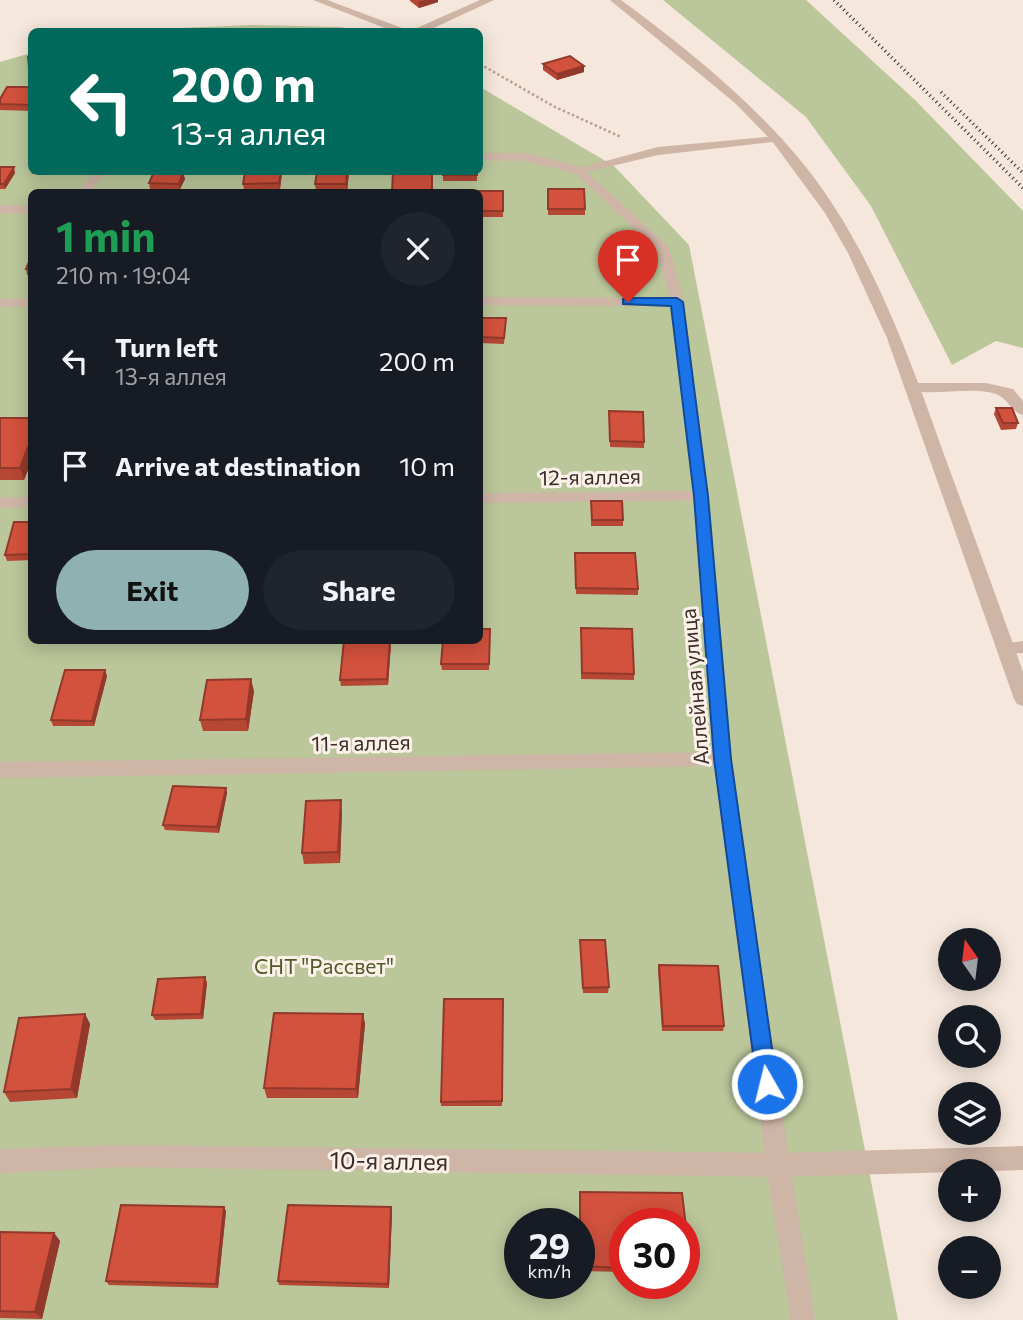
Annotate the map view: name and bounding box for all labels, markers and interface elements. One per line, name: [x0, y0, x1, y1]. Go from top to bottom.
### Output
text: 200 m: [171, 52, 316, 112]
icon: left: [56, 56, 147, 147]
text: 13-я аллея: [171, 112, 327, 152]
text: 1 min: [56, 209, 156, 261]
button: close: [381, 212, 455, 286]
pin: [598, 230, 658, 302]
icon: arrive: [609, 241, 647, 279]
text: 210 m · 19:04: [56, 261, 190, 289]
text: Turn left: [115, 331, 218, 362]
icon: left: [56, 342, 94, 380]
text: 200 m: [379, 345, 455, 376]
text: 13-я аллея: [115, 362, 227, 390]
icon: arrive: [56, 447, 94, 485]
text: Arrive at destination: [115, 450, 361, 481]
text: 10 m: [399, 450, 455, 481]
street label: 12-я аллея: [539, 463, 641, 489]
button: Exit: [56, 550, 249, 630]
button: Share: [263, 550, 455, 630]
street label: Аллейная улица: [675, 608, 713, 766]
street label: 11-я аллея: [311, 729, 411, 755]
north arrow: [938, 928, 1001, 990]
map controls: [938, 928, 1001, 1299]
park label: СНТ "Рассвет": [254, 953, 394, 978]
button: search: [938, 1005, 1001, 1068]
position arrow: [730, 1047, 804, 1121]
button: layers: [938, 1082, 1001, 1145]
street label: 10-я аллея: [329, 1144, 449, 1176]
button: +: [938, 1159, 1001, 1222]
speed limit sign: 30: [609, 1208, 700, 1299]
text: 29: [529, 1223, 570, 1266]
button: −: [938, 1236, 1001, 1299]
text: km/h: [528, 1260, 571, 1282]

